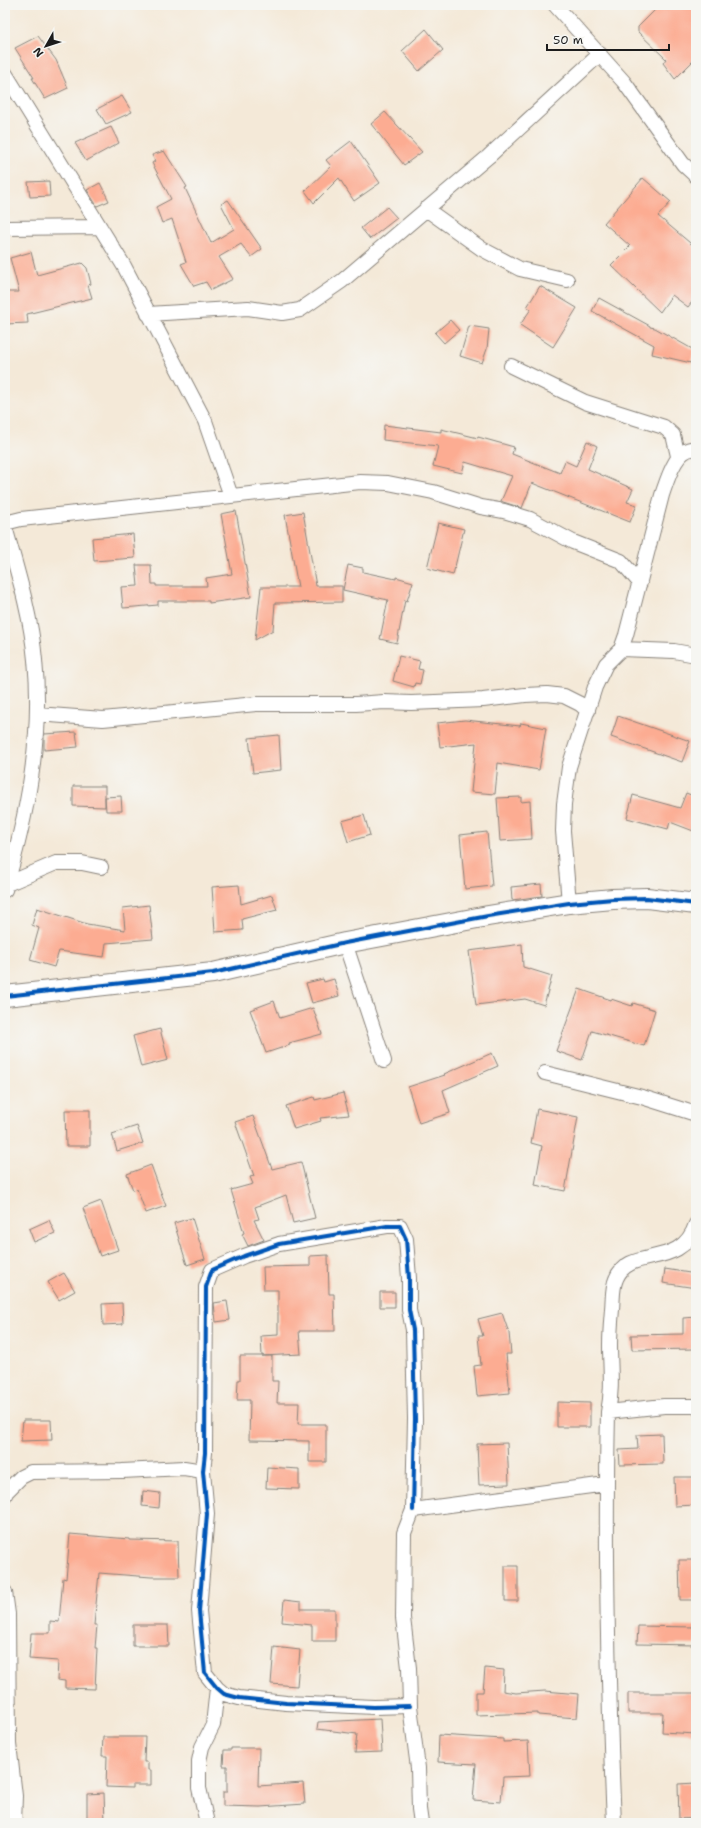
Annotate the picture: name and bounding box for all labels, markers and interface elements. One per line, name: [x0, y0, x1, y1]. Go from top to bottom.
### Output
north arrow: [26, 26, 66, 66]
scale bar: [547, 26, 669, 52]
text: 50 m: [553, 32, 583, 48]
text: N: [30, 44, 47, 60]

